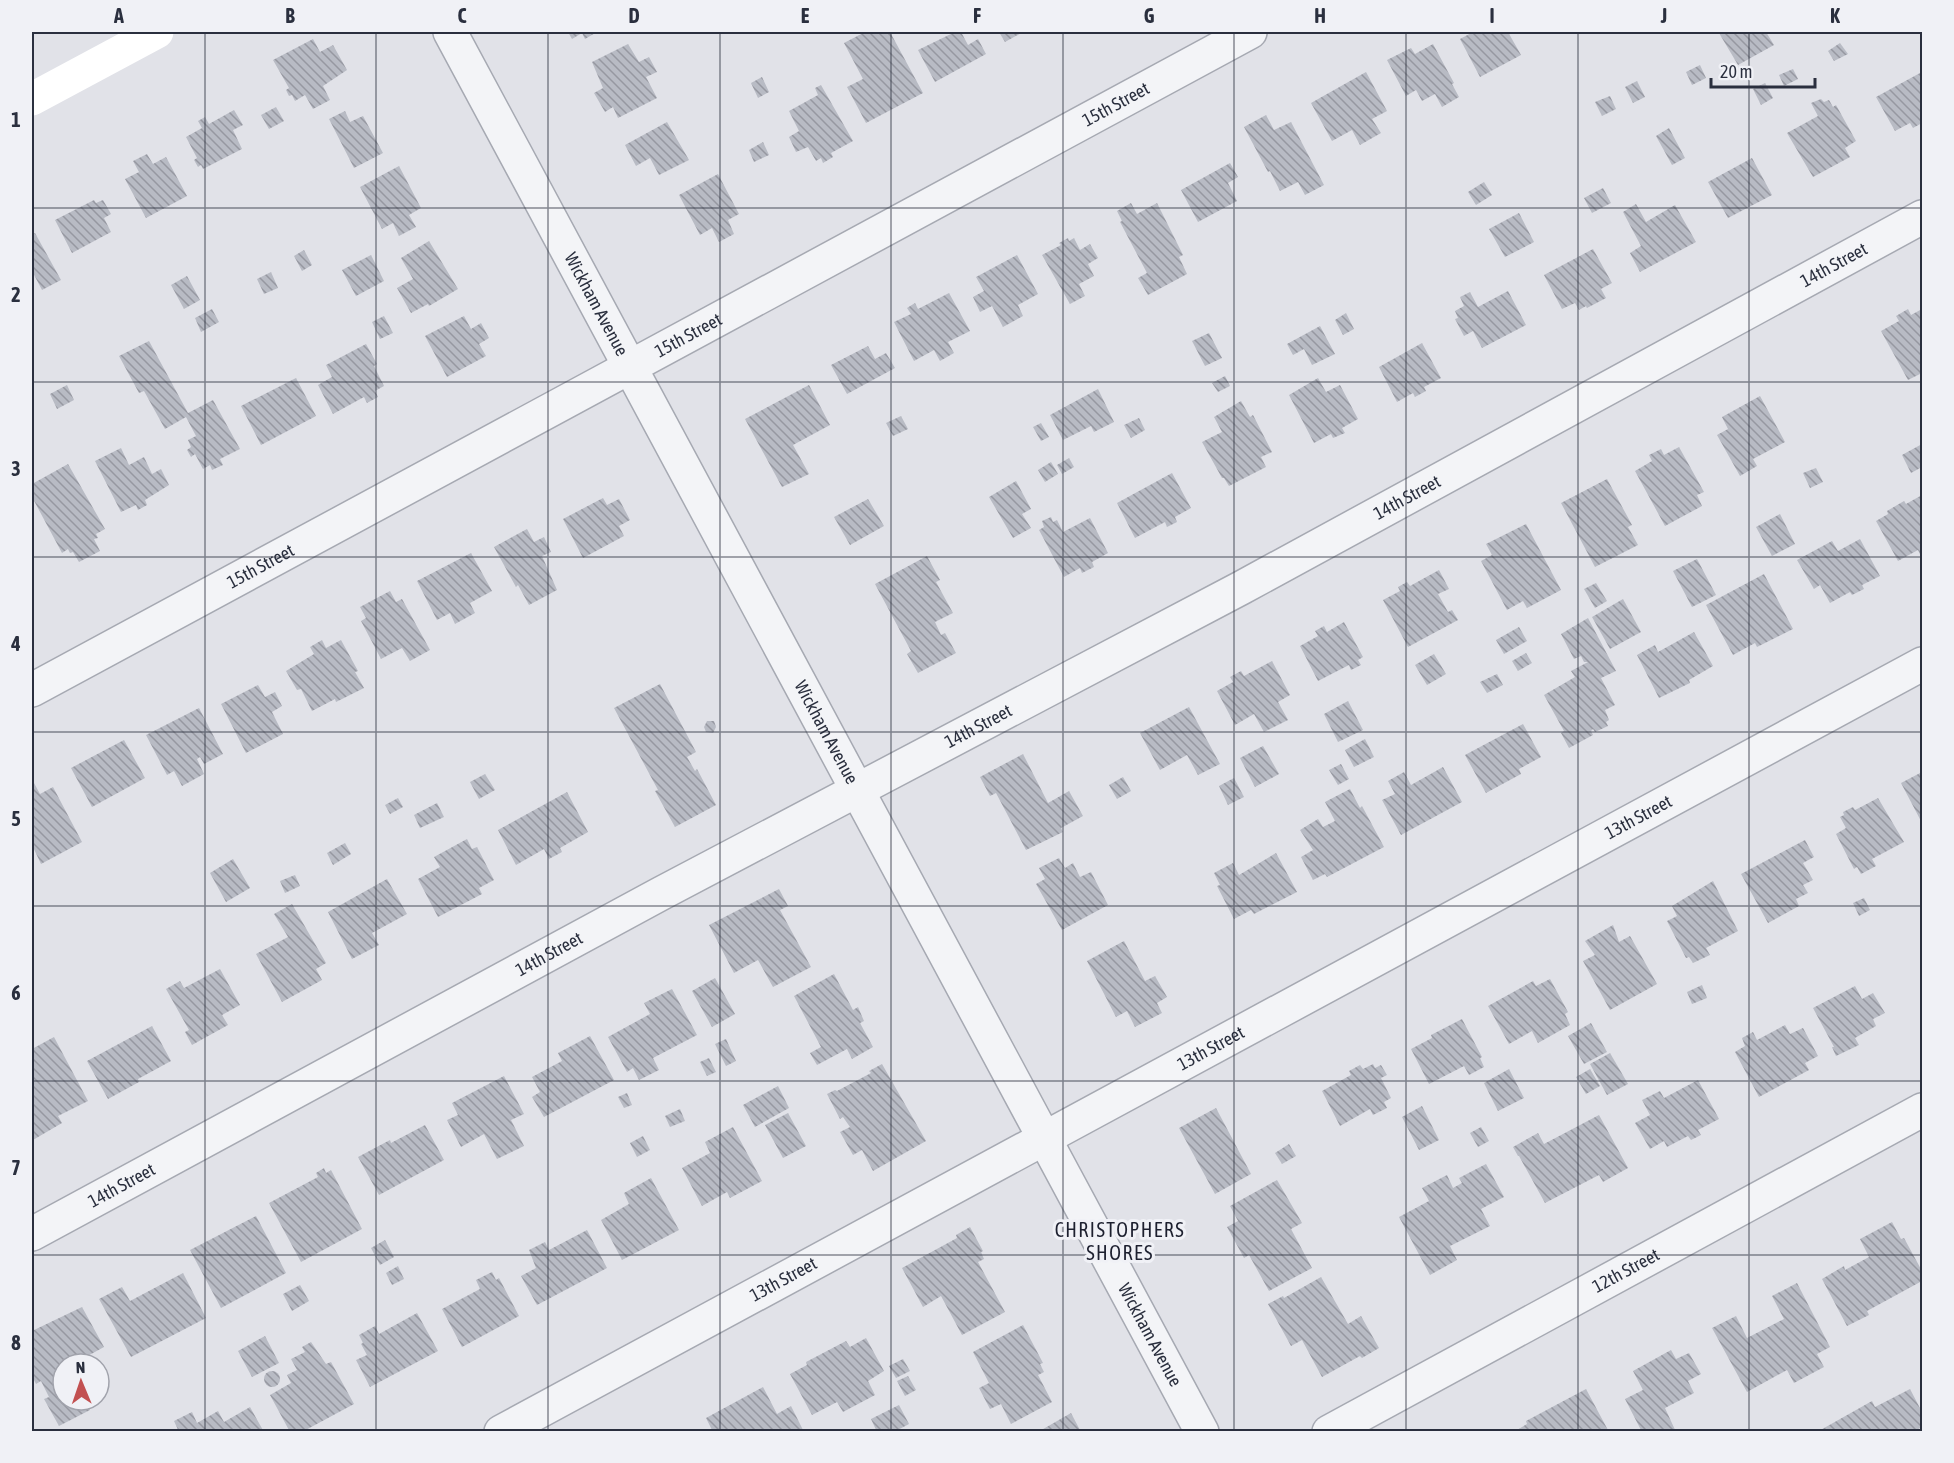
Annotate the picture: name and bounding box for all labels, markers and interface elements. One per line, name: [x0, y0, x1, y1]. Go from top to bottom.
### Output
text: A: [113, 4, 124, 27]
text: B: [285, 4, 295, 27]
text: C: [458, 4, 467, 27]
text: D: [628, 4, 640, 27]
text: E: [801, 4, 810, 27]
text: F: [973, 4, 981, 27]
text: G: [1144, 4, 1155, 27]
text: H: [1314, 4, 1326, 27]
text: I: [1489, 4, 1495, 27]
text: J: [1660, 4, 1667, 27]
text: K: [1830, 4, 1840, 27]
scale bar: [1711, 51, 1814, 89]
text: 20 m: [1720, 61, 1752, 82]
street label: 15th Street: [1079, 77, 1153, 131]
text: 1: [11, 108, 21, 131]
street label: 14th Street: [1797, 238, 1871, 291]
street label: Wickham Avenue: [560, 249, 633, 359]
text: 2: [11, 283, 21, 306]
street label: 15th Street: [651, 308, 725, 362]
text: 3: [11, 457, 21, 480]
street label: 14th Street: [1370, 470, 1444, 524]
street label: 15th Street: [223, 539, 298, 593]
text: 4: [10, 632, 21, 655]
street label: Wickham Avenue: [790, 677, 863, 787]
street label: 14th Street: [941, 700, 1015, 752]
street label: 13th Street: [1601, 790, 1675, 843]
text: 5: [11, 807, 21, 830]
street label: 14th Street: [512, 927, 586, 980]
text: 6: [11, 981, 21, 1004]
street label: 13th Street: [1174, 1021, 1248, 1074]
text: 7: [11, 1156, 21, 1179]
street label: 14th Street: [84, 1158, 158, 1212]
district label: CHRISTOPHERS SHORES: [1055, 1218, 1185, 1264]
street label: 12th Street: [1589, 1244, 1663, 1297]
street label: 13th Street: [746, 1252, 820, 1305]
street label: Wickham Avenue: [1114, 1279, 1187, 1390]
text: 8: [11, 1331, 21, 1354]
north arrow: [51, 1352, 111, 1412]
text: N: [75, 1358, 86, 1376]

